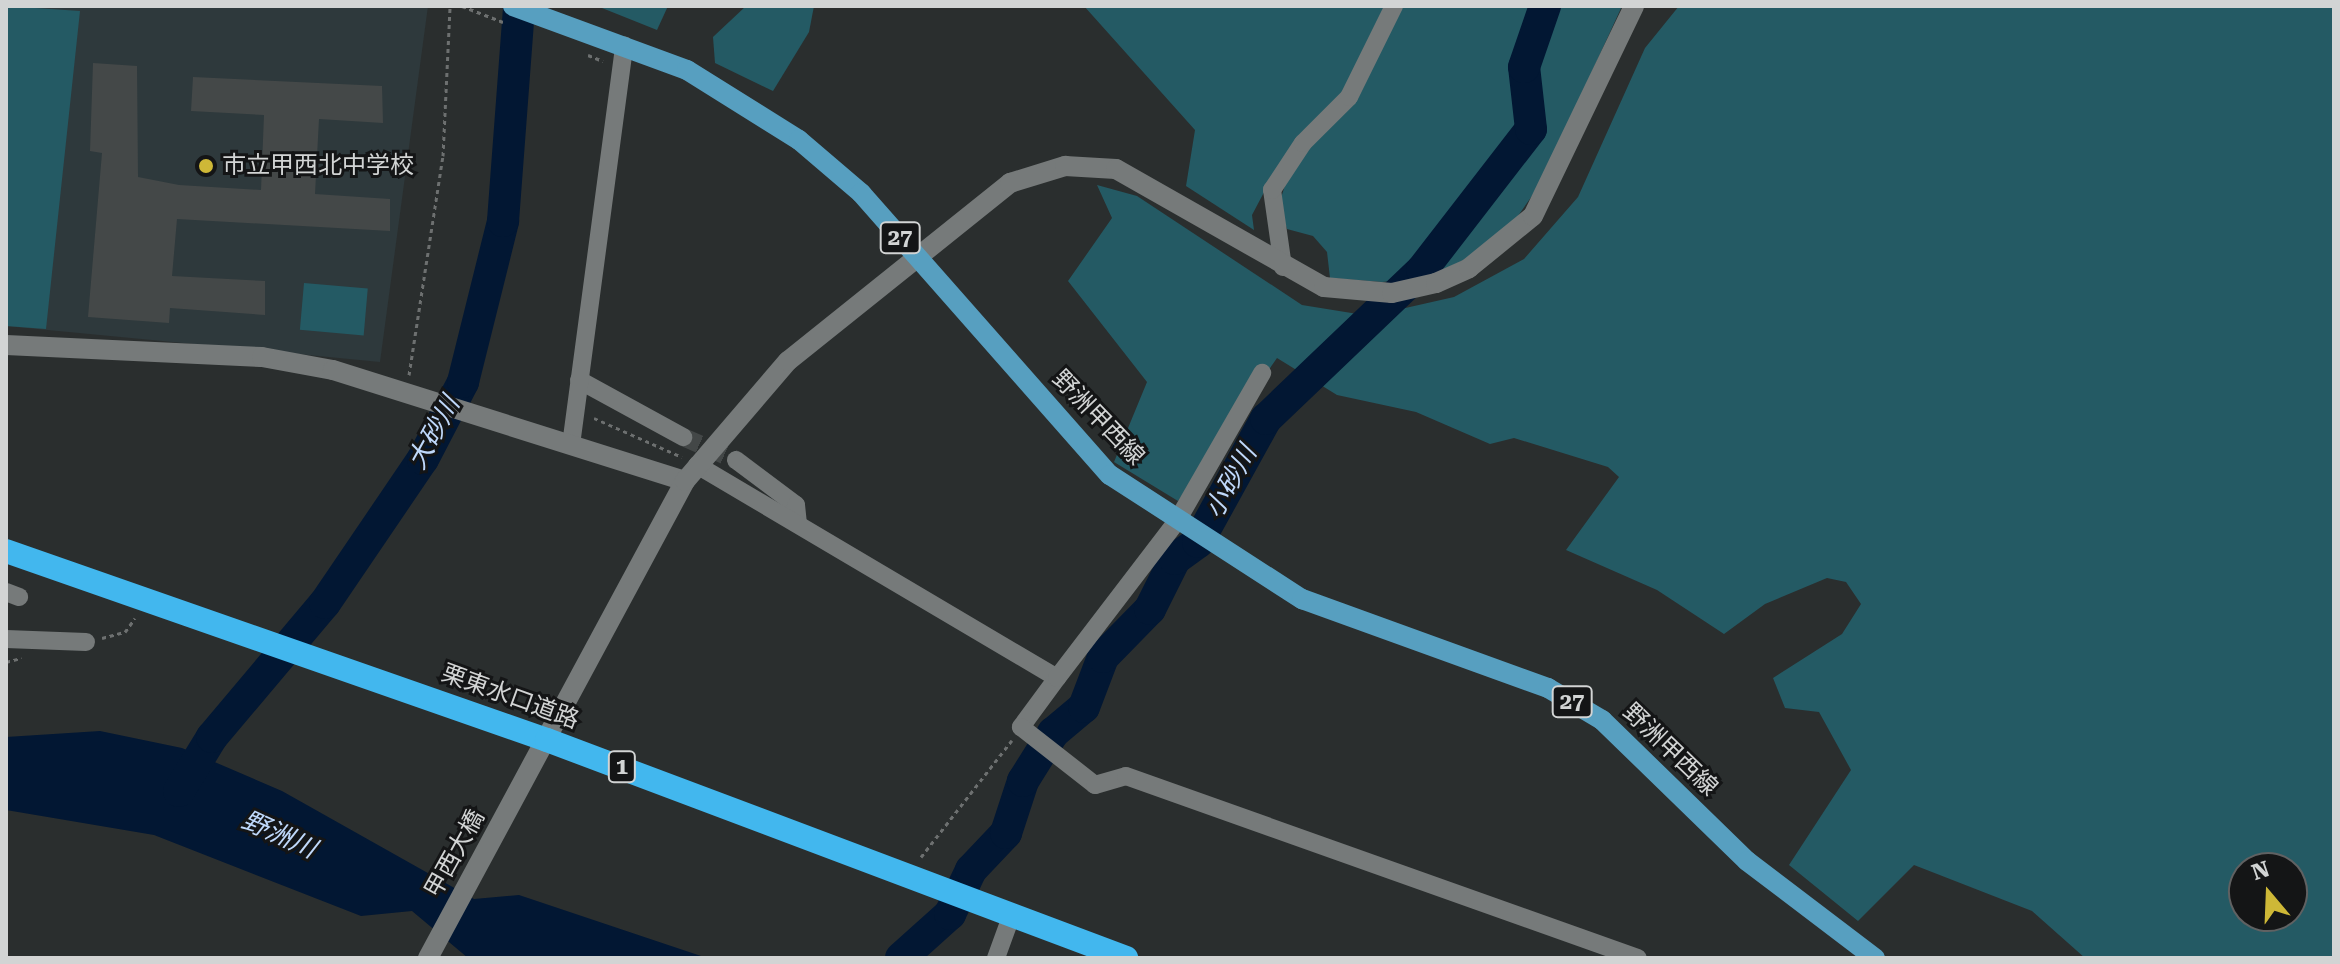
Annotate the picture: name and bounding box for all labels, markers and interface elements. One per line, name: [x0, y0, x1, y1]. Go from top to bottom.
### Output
place label: 市立甲西北中学校: [222, 152, 414, 180]
marker: 市立甲西北中学校: [197, 157, 215, 175]
road number: 27: [878, 220, 922, 256]
street label: 野洲甲西線: [1046, 365, 1150, 471]
water label: 大砂川: [401, 391, 467, 475]
water label: 小砂川: [1198, 440, 1264, 524]
street label: 栗東水口道路: [437, 659, 583, 735]
road number: 27: [1550, 684, 1594, 720]
street label: 野洲甲西線: [1617, 698, 1723, 802]
road number: 1: [606, 749, 638, 785]
water label: 野洲川: [237, 805, 321, 865]
street label: 甲西大橋: [419, 805, 491, 903]
north arrow: [2228, 852, 2308, 932]
text: N: [2249, 856, 2273, 885]

